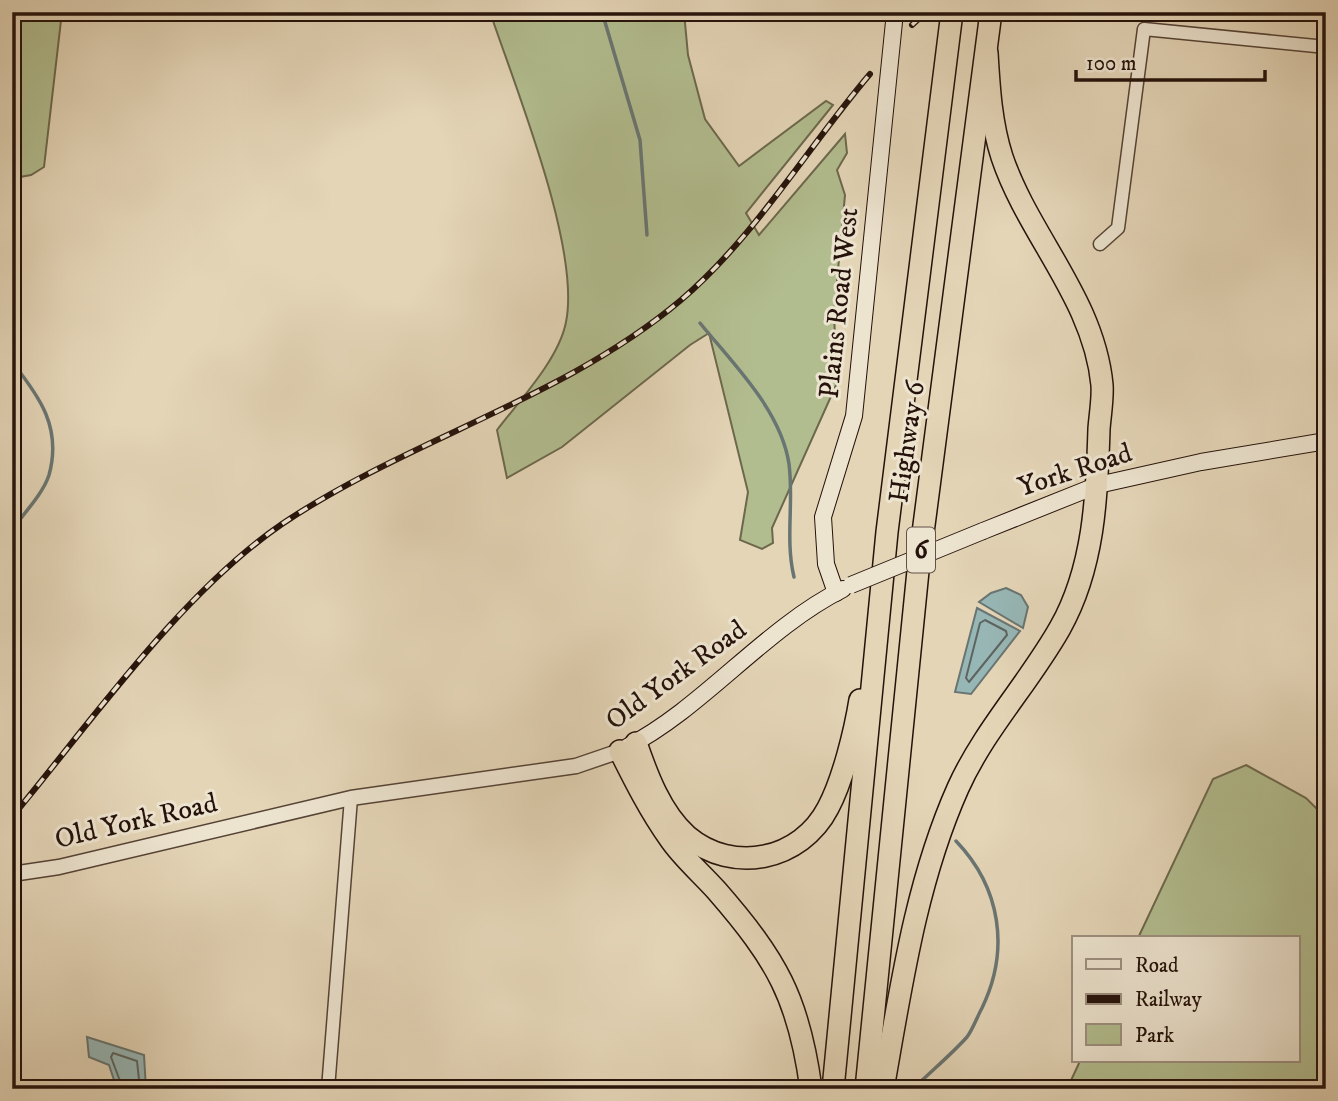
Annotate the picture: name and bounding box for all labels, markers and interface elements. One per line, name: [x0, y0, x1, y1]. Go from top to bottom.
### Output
scale bar: [1076, 38, 1264, 82]
text: 100 m: [1086, 51, 1137, 77]
street label: Plains Road West: [812, 206, 866, 400]
street label: Highway 6: [881, 378, 933, 505]
street label: York Road: [1014, 435, 1136, 505]
road number: 6: [907, 528, 935, 572]
street label: Old York Road: [599, 612, 753, 738]
street label: Old York Road: [51, 785, 221, 857]
legend: [1072, 936, 1300, 1062]
text: Road: [1135, 953, 1179, 979]
text: Railway: [1135, 987, 1203, 1013]
text: Park: [1135, 1023, 1175, 1049]

